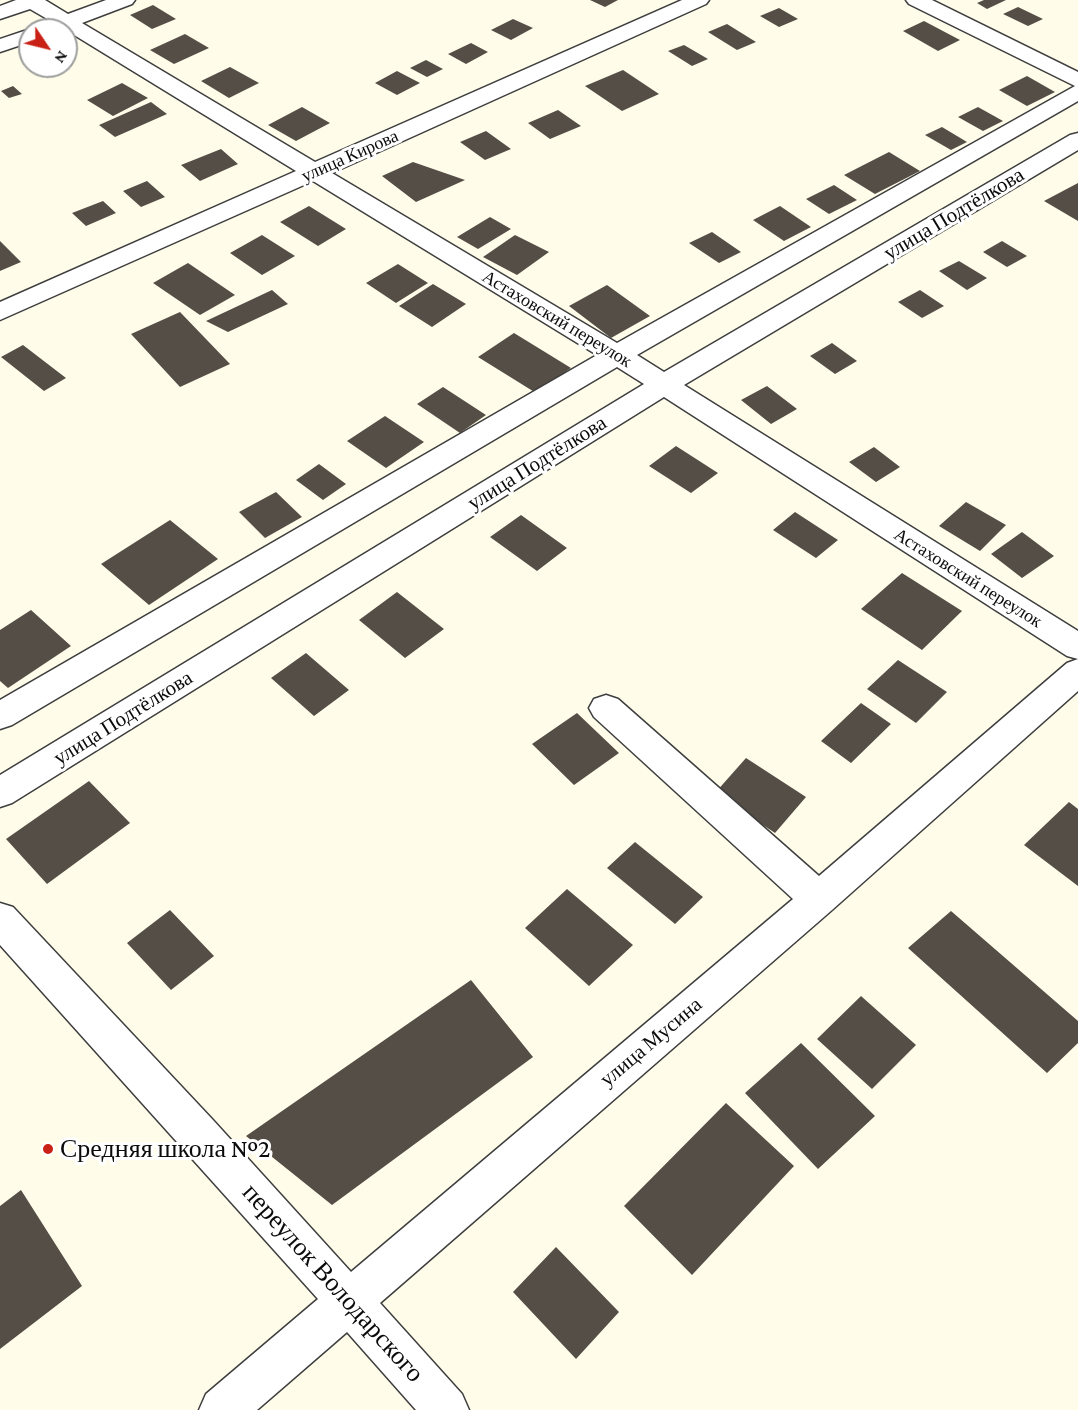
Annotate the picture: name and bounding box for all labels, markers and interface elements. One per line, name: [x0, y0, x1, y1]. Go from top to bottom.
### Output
north arrow: [18, 18, 78, 78]
text: N: [51, 48, 72, 67]
street label: улица Кирова: [298, 125, 402, 187]
street label: улица Подтёлкова: [879, 162, 1029, 266]
street label: Астаховский переулок: [478, 266, 636, 372]
street label: улица Подтёлкова: [463, 410, 611, 516]
street label: Астаховский переулок: [890, 524, 1046, 632]
street label: улица Подтёлкова: [49, 665, 197, 771]
street label: улица Мусина: [595, 992, 707, 1092]
place label: Средняя школа №2: [60, 1133, 271, 1165]
marker: Средняя школа №2: [41, 1142, 55, 1156]
street label: переулок Володарского: [236, 1177, 430, 1389]

